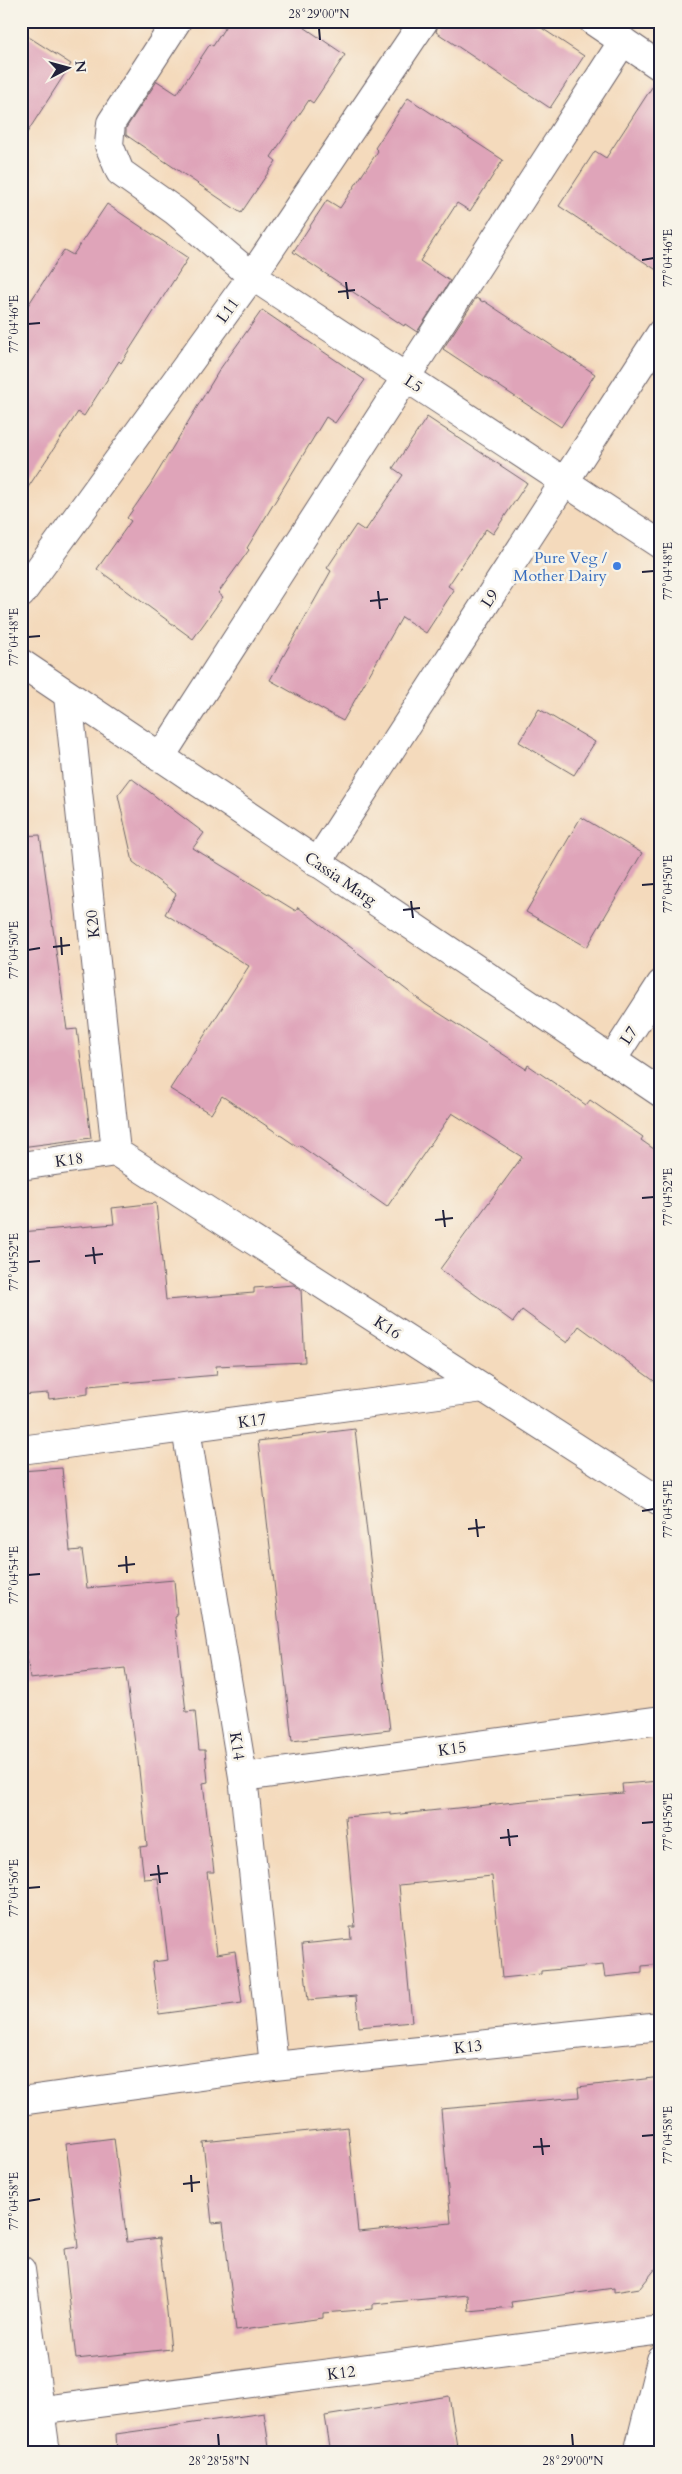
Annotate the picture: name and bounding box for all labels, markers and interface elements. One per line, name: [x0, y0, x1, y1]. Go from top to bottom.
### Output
text: 28°29'00"N: [289, 6, 350, 22]
north arrow: [42, 42, 92, 92]
text: N: [70, 60, 91, 74]
text: 77°04'46"E: [660, 229, 676, 287]
street label: L11: [211, 294, 244, 328]
text: 77°04'46"E: [6, 295, 22, 353]
street label: L5: [400, 370, 427, 398]
text: 77°04'48"E: [660, 542, 676, 600]
place label: Pure Veg / Mother Dairy: [513, 547, 608, 587]
marker: Pure Veg / Mother Dairy: [611, 560, 623, 572]
street label: L9: [476, 585, 504, 612]
text: 77°04'48"E: [6, 608, 22, 666]
street label: Cassia Marg: [300, 847, 381, 911]
text: 77°04'50"E: [660, 855, 676, 913]
street label: K20: [81, 909, 105, 939]
text: 77°04'50"E: [6, 921, 22, 979]
street label: L7: [615, 1022, 643, 1049]
street label: K18: [54, 1147, 85, 1173]
text: 77°04'52"E: [660, 1168, 676, 1226]
text: 77°04'52"E: [6, 1233, 22, 1291]
street label: K16: [370, 1311, 405, 1345]
street label: K17: [237, 1408, 268, 1434]
text: 77°04'54"E: [660, 1480, 676, 1538]
text: 77°04'54"E: [6, 1546, 22, 1604]
street label: K14: [224, 1730, 250, 1762]
street label: K15: [437, 1736, 468, 1762]
text: 77°04'56"E: [660, 1793, 676, 1851]
text: 77°04'56"E: [6, 1859, 22, 1917]
street label: K13: [453, 2035, 483, 2059]
text: 77°04'58"E: [660, 2106, 676, 2164]
text: 77°04'58"E: [6, 2172, 22, 2230]
street label: K12: [326, 2360, 357, 2386]
text: 28°28'58"N: [189, 2453, 250, 2469]
text: 28°29'00"N: [543, 2453, 604, 2469]

